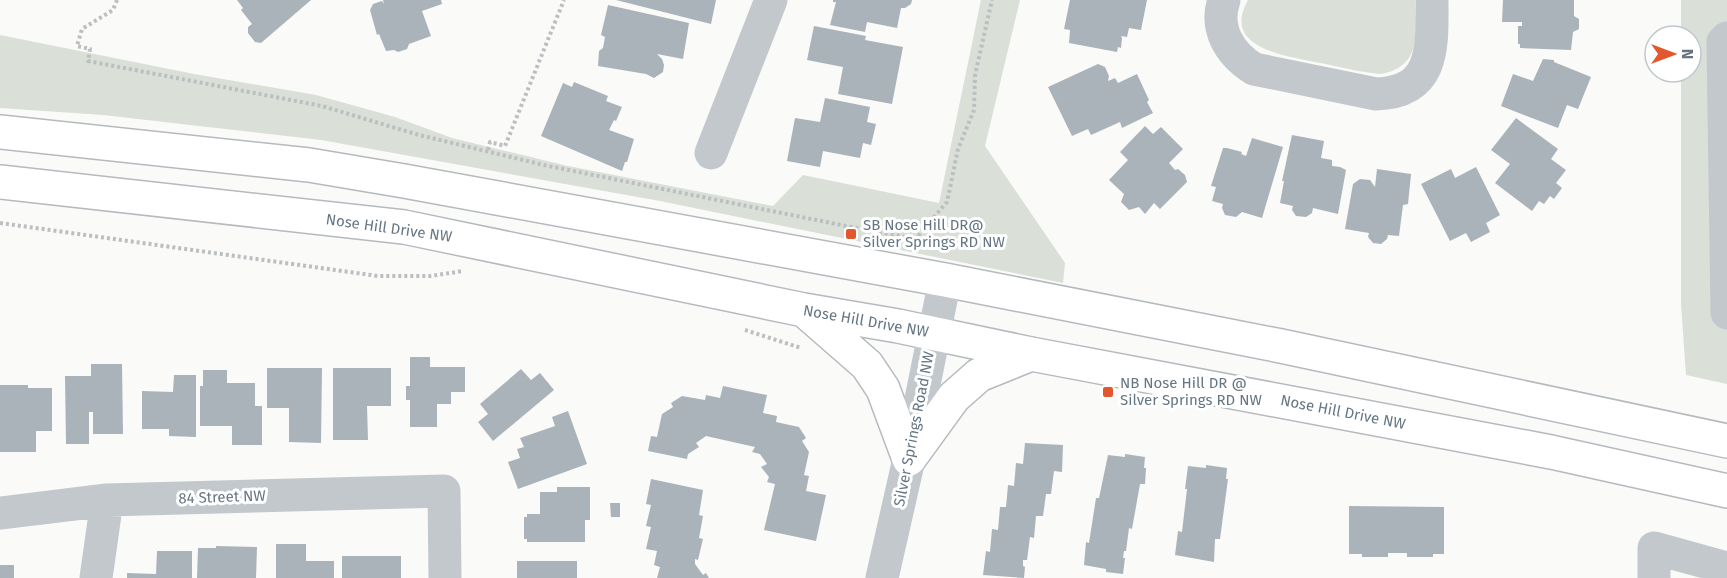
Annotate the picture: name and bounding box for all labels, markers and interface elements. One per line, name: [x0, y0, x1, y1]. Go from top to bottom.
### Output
north arrow: [1643, 24, 1703, 84]
text: N: [1678, 49, 1697, 59]
street label: Nose Hill Drive NW: [325, 210, 454, 246]
place label: SB Nose Hill DR@ Silver Springs RD NW: [863, 216, 1005, 251]
marker: SB Nose Hill DR@ Silver Springs RD NW: [844, 227, 858, 241]
street label: Nose Hill Drive NW: [802, 301, 931, 341]
street label: Silver Springs Road NW: [890, 349, 938, 508]
place label: NB Nose Hill DR @ Silver Springs RD NW: [1120, 374, 1262, 409]
marker: NB Nose Hill DR @ Silver Springs RD NW: [1101, 385, 1115, 399]
street label: Nose Hill Drive NW: [1279, 391, 1408, 433]
street label: 84 Street NW: [178, 486, 267, 508]

